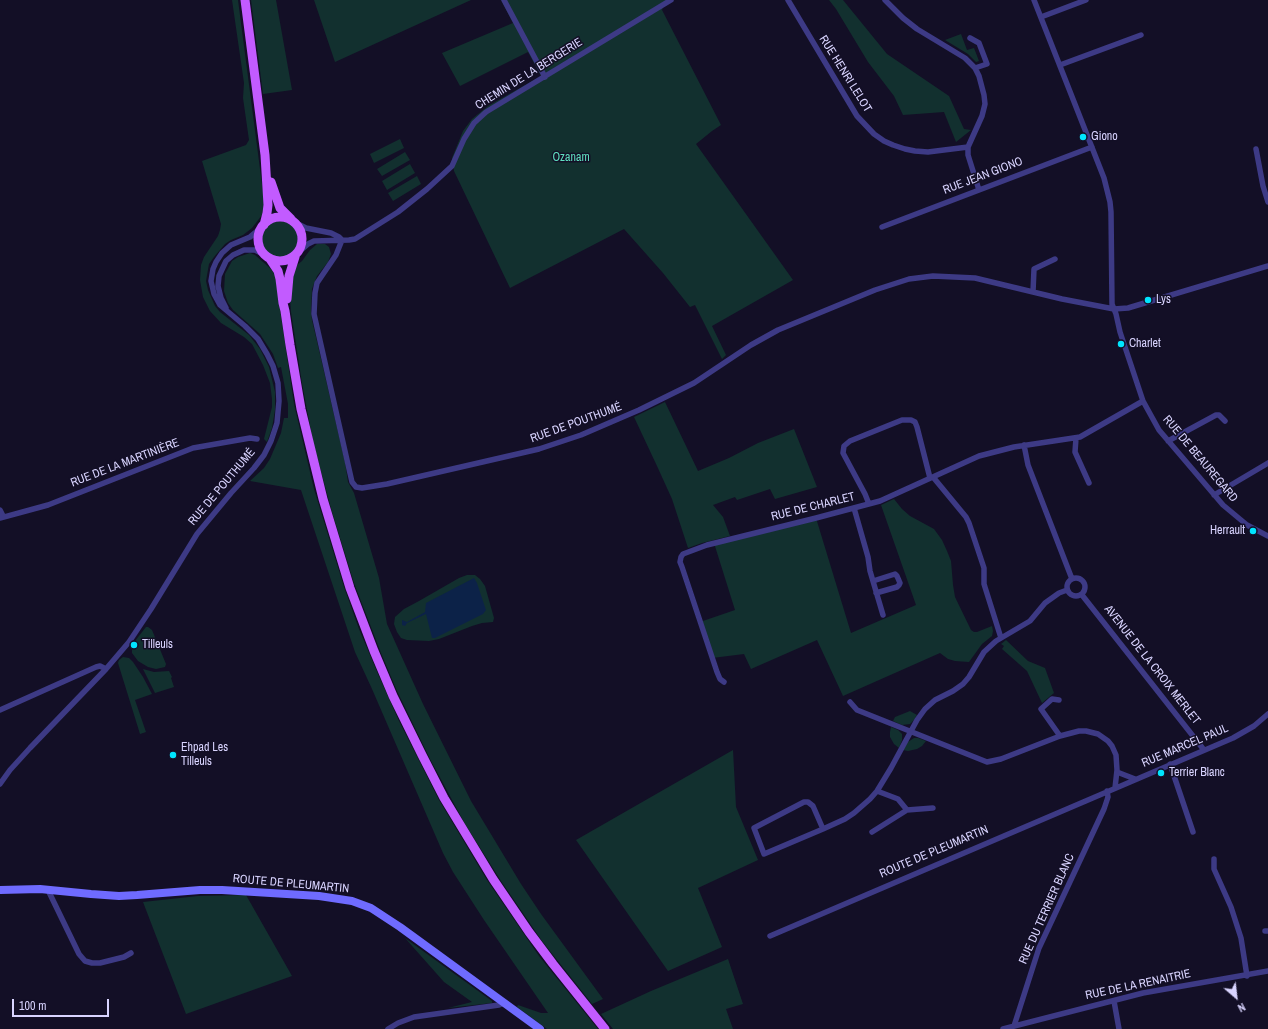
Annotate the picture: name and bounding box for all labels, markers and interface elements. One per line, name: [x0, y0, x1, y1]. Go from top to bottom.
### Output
street label: RUE HENRI LELOT: [816, 33, 874, 115]
street label: CHEMIN DE LA BERGERIE: [473, 35, 585, 113]
place label: Giono: [1091, 130, 1118, 144]
marker: Giono: [1078, 132, 1088, 142]
park label: Ozanam: [552, 151, 590, 165]
street label: RUE JEAN GIONO: [941, 154, 1025, 198]
place label: Lys: [1156, 293, 1171, 307]
marker: Lys: [1143, 295, 1153, 305]
place label: Charlet: [1129, 337, 1161, 351]
marker: Charlet: [1116, 339, 1126, 349]
street label: RUE DE POUTHUMÉ: [528, 400, 624, 446]
street label: RUE DE BEAUREGARD: [1160, 413, 1240, 505]
street label: RUE DE LA MARTINIÈRE: [69, 436, 181, 490]
street label: RUE DE POUTHUMÉ: [186, 446, 258, 528]
street label: RUE DE CHARLET: [770, 490, 856, 524]
place label: Herrault: [1210, 524, 1245, 538]
marker: Herrault: [1248, 526, 1258, 536]
street label: AVENUE DE LA CROIX MERLET: [1101, 602, 1203, 728]
place label: Tilleuls: [142, 638, 173, 652]
marker: Tilleuls: [129, 640, 139, 650]
street label: RUE MARCEL PAUL: [1140, 721, 1230, 771]
place label: Ehpad Les Tilleuls: [181, 741, 228, 769]
marker: Ehpad Les Tilleuls: [168, 750, 178, 760]
place label: Terrier Blanc: [1169, 766, 1225, 780]
marker: Terrier Blanc: [1156, 768, 1166, 778]
street label: ROUTE DE PLEUMARTIN: [877, 823, 991, 881]
street label: RUE DU TERRIER BLANC: [1016, 852, 1078, 966]
street label: ROUTE DE PLEUMARTIN: [232, 872, 350, 896]
street label: RUE DE LA RENAITRIE: [1084, 967, 1192, 1003]
north arrow: [1216, 977, 1256, 1017]
scale bar: [14, 991, 111, 1017]
text: 100 m: [19, 998, 46, 1014]
text: N: [1235, 1000, 1248, 1015]

